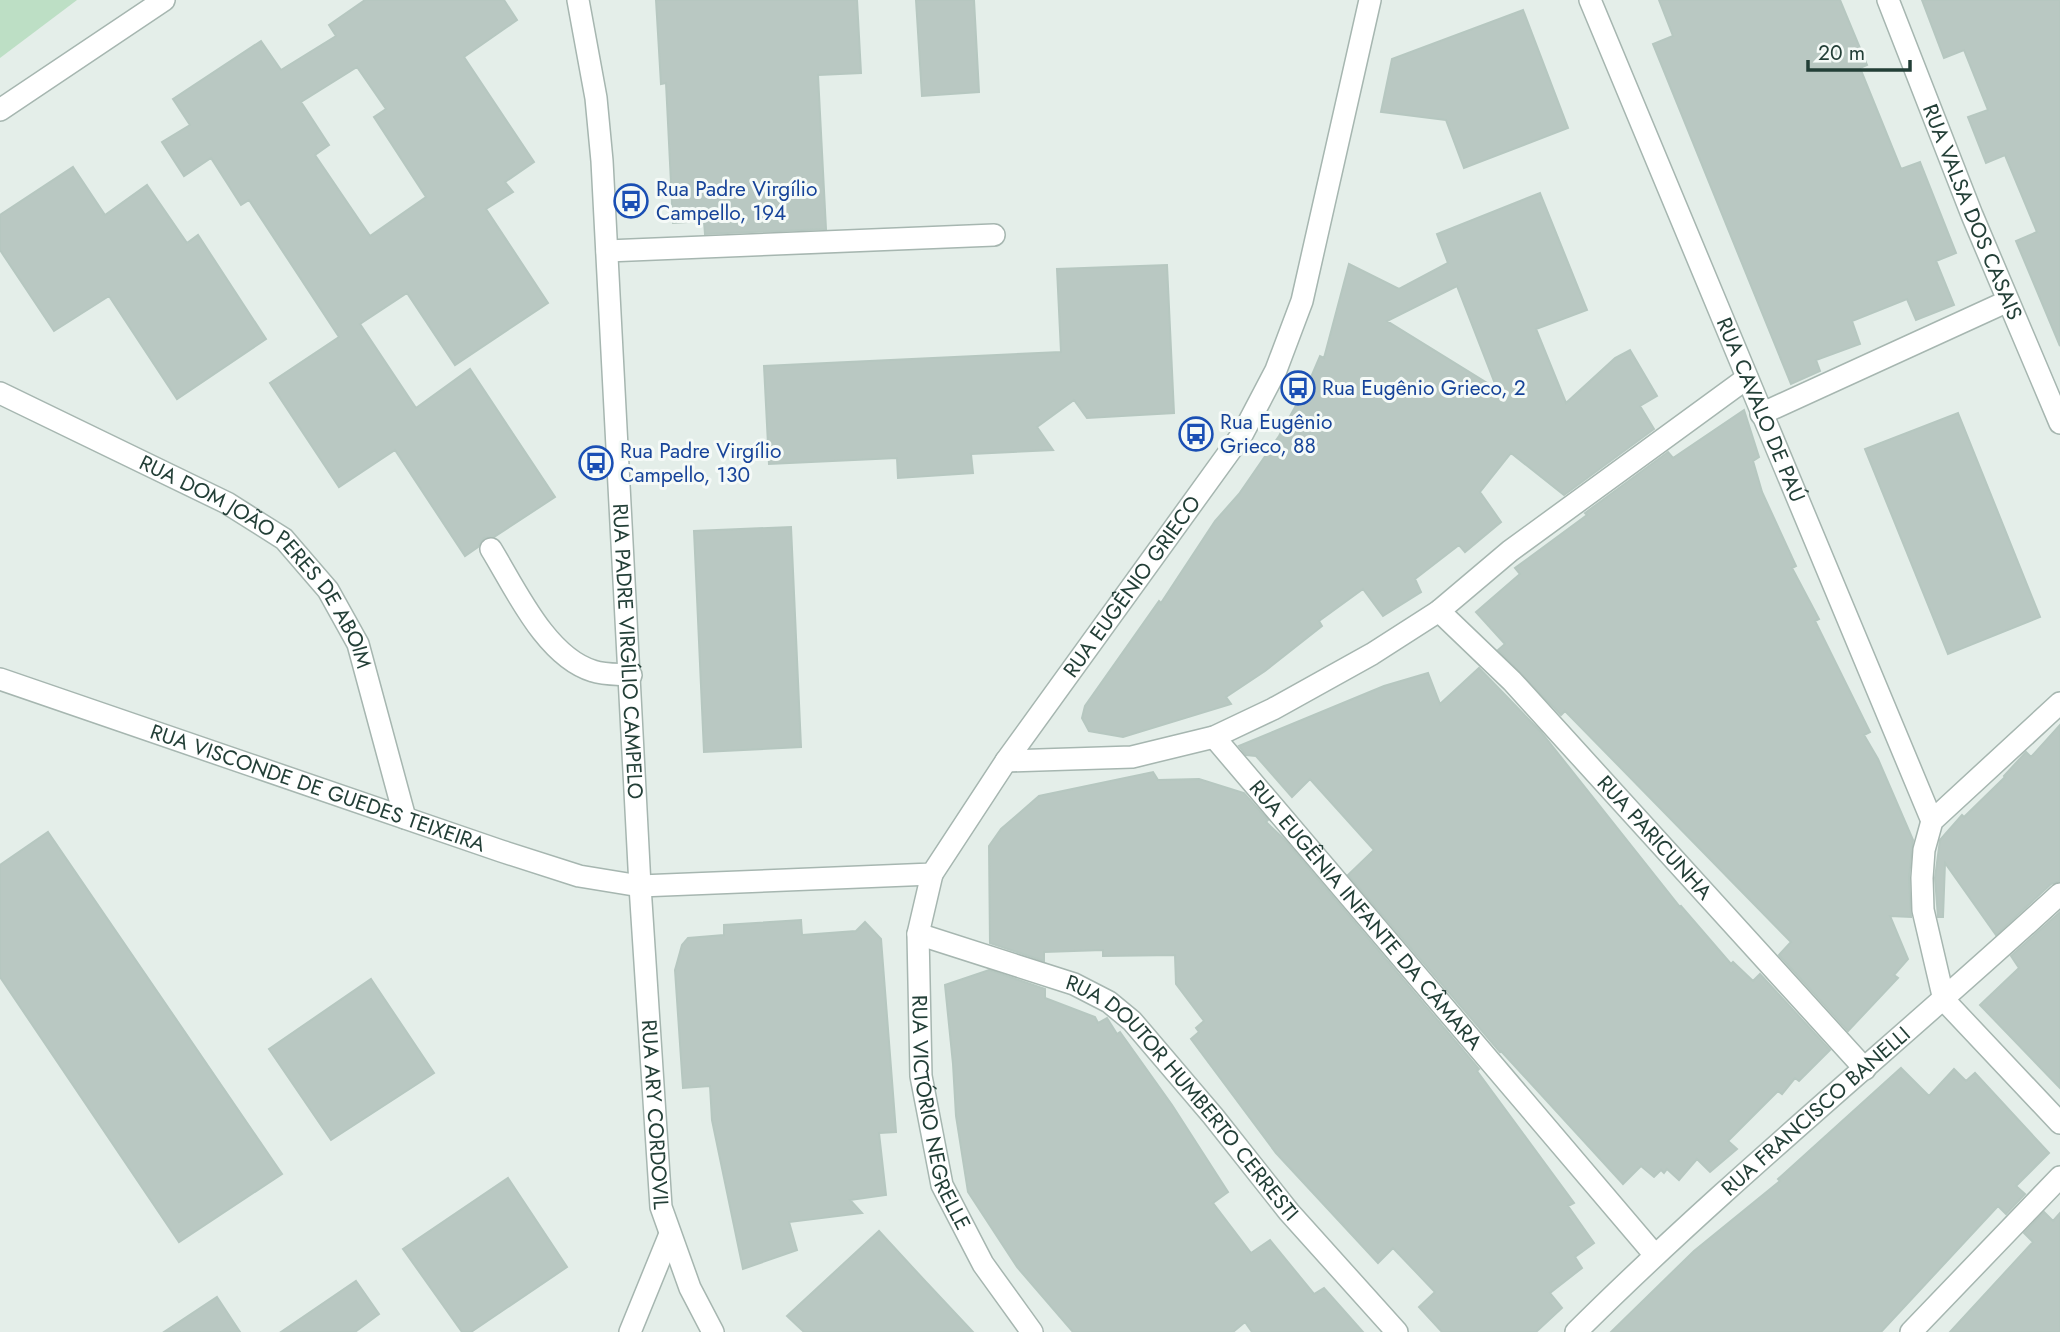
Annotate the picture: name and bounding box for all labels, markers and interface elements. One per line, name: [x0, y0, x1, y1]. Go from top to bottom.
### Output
scale bar: [1808, 28, 1910, 72]
text: 20 m: [1818, 38, 1865, 68]
street label: RUA VALSA DOS CASAIS: [1915, 100, 2030, 324]
place label: Rua Padre Virgílio Campello, 194: [656, 174, 818, 228]
bus stop icon: Rua Padre Virgílio Campello, 194: [612, 182, 650, 220]
street label: RUA CAVALO DE PAÚ: [1709, 313, 1813, 507]
bus stop icon: Rua Eugênio Grieco, 2: [1279, 369, 1317, 407]
place label: Rua Eugênio Grieco, 2: [1322, 373, 1526, 403]
place label: Rua Eugênio Grieco, 88: [1220, 407, 1333, 461]
bus stop icon: Rua Eugênio Grieco, 88: [1177, 415, 1215, 453]
place label: Rua Padre Virgílio Campello, 130: [620, 436, 782, 490]
bus stop icon: Rua Padre Virgílio Campello, 130: [577, 444, 615, 482]
street label: RUA DOM JOÃO PERES DE ABOIM: [134, 448, 379, 672]
street label: RUA EUGÊNIO GRIECO: [1056, 489, 1208, 684]
street label: RUA PADRE VIRGÍLIO CAMPELO: [605, 503, 650, 800]
street label: RUA VISCONDE DE GUEDES TEIXEIRA: [146, 717, 489, 860]
street label: RUA PARICUNHA: [1590, 769, 1719, 907]
street label: RUA EUGÊNIA INFANTE DA CÂMARA: [1242, 774, 1489, 1057]
street label: RUA DOUTOR HUMBERTO CERRESTI: [1062, 967, 1305, 1228]
street label: RUA VICTÓRIO NEGRELLE: [904, 995, 978, 1235]
street label: RUA ARY CORDOVIL: [634, 1019, 676, 1211]
street label: RUA FRANCISCO BANELLI: [1715, 1019, 1917, 1203]

